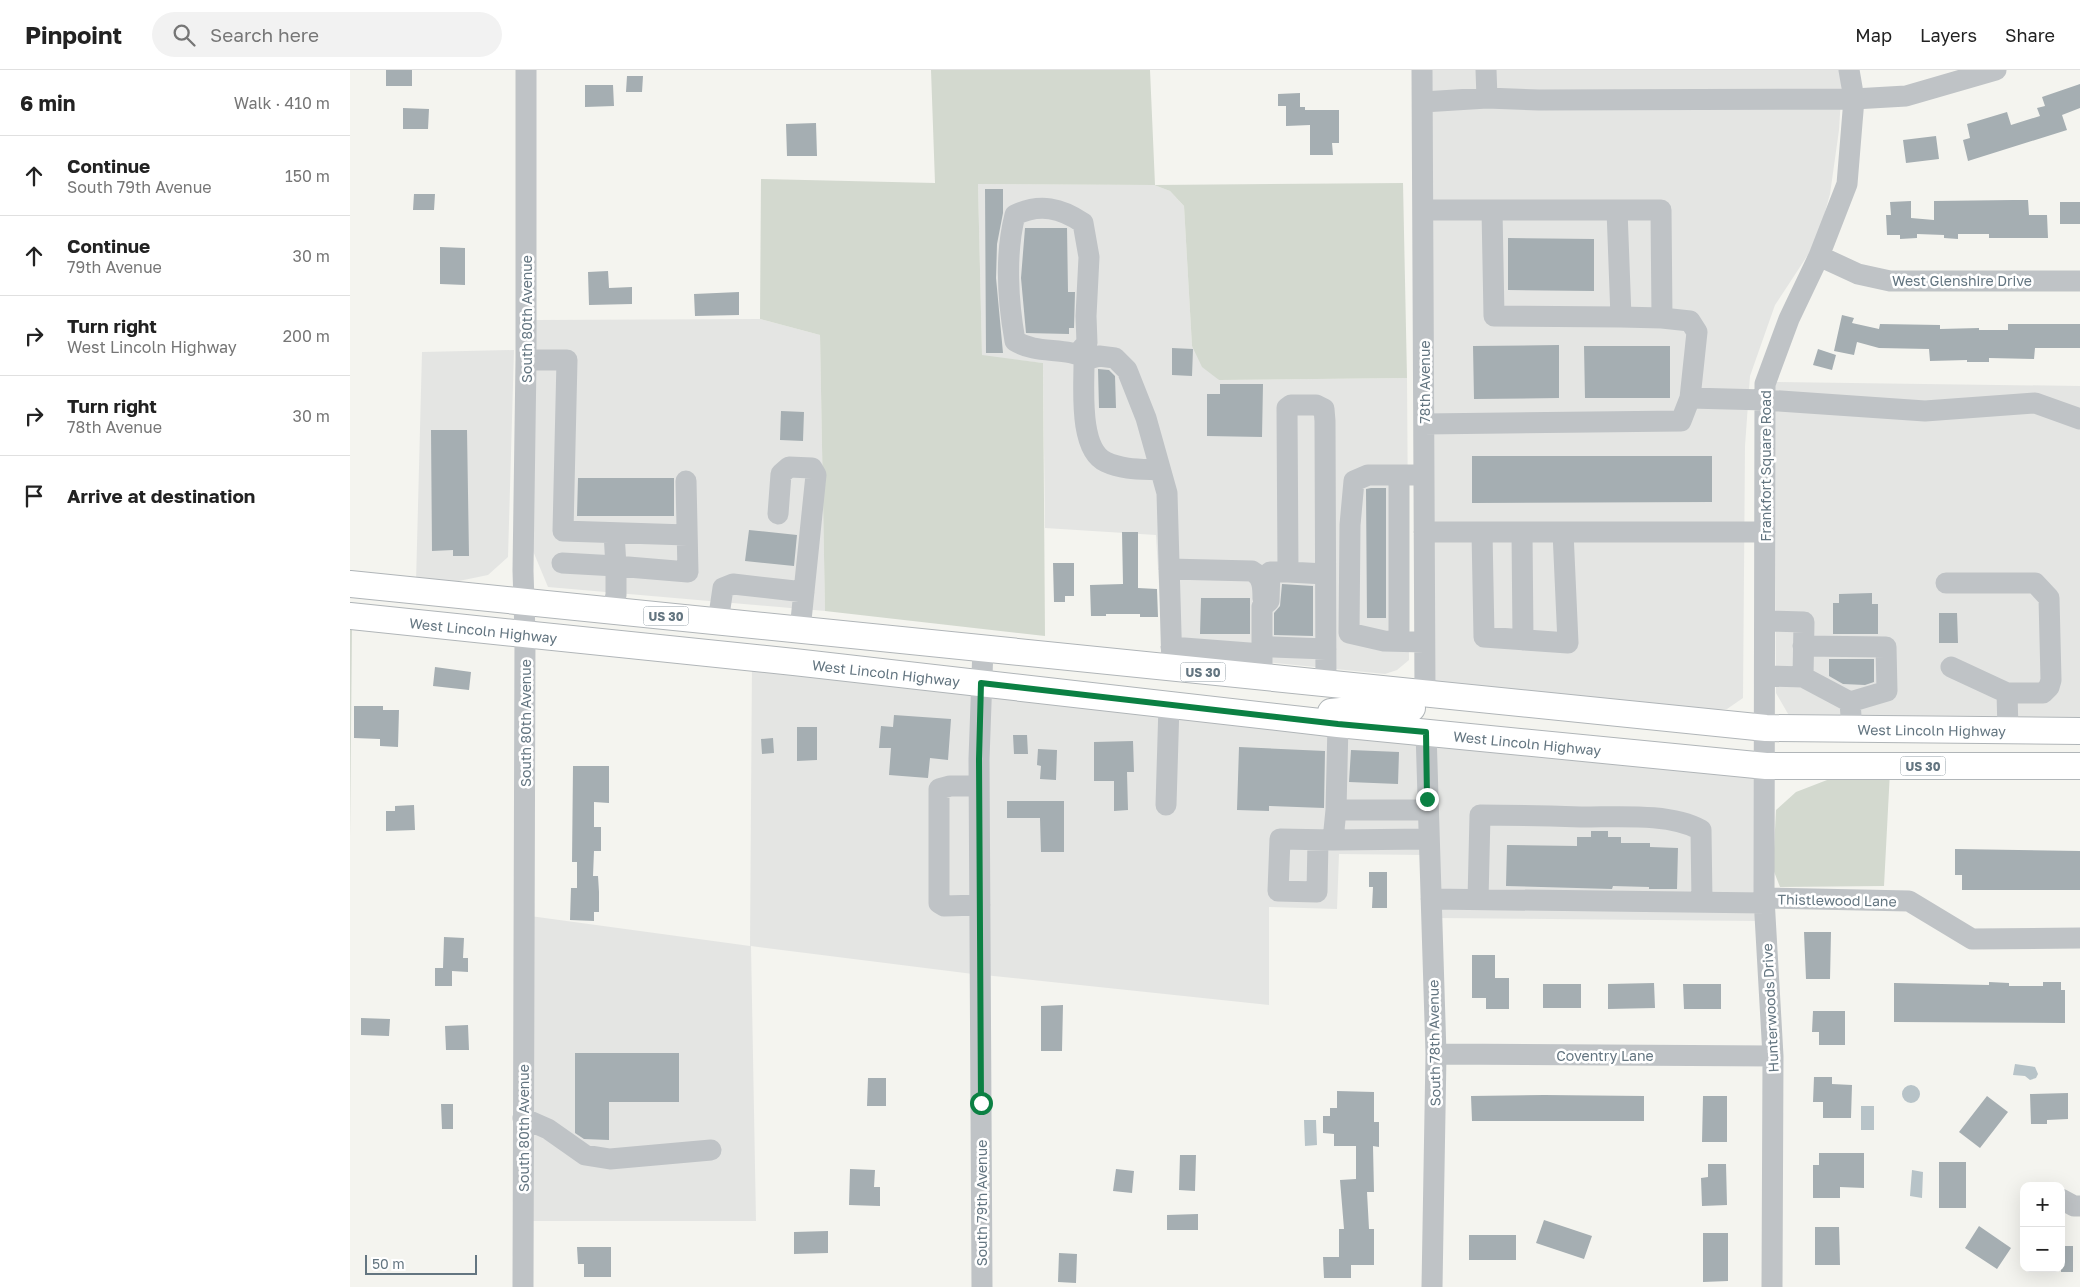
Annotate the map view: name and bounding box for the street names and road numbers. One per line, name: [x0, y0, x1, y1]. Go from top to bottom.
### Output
street label: South 80th Avenue: [518, 255, 535, 383]
street label: West Glenshire Drive: [1892, 272, 2032, 289]
street label: 78th Avenue: [1416, 340, 1433, 424]
street label: Frankfort Square Road: [1757, 390, 1774, 542]
road number: US 30: [644, 606, 688, 626]
street label: West Lincoln Highway: [408, 614, 558, 646]
street label: West Lincoln Highway: [811, 656, 961, 689]
street label: South 80th Avenue: [517, 659, 534, 787]
road number: US 30: [1180, 662, 1226, 682]
street label: West Lincoln Highway: [1857, 720, 2006, 739]
street label: West Lincoln Highway: [1452, 727, 1602, 758]
road number: US 30: [1900, 756, 1946, 776]
street label: Thistlewood Lane: [1777, 890, 1897, 910]
street label: Hunterwoods Drive: [1758, 943, 1782, 1073]
street label: South 78th Avenue: [1424, 980, 1444, 1106]
street label: Coventry Lane: [1556, 1047, 1654, 1064]
street label: South 80th Avenue: [515, 1064, 532, 1192]
street label: South 79th Avenue: [973, 1140, 990, 1266]

